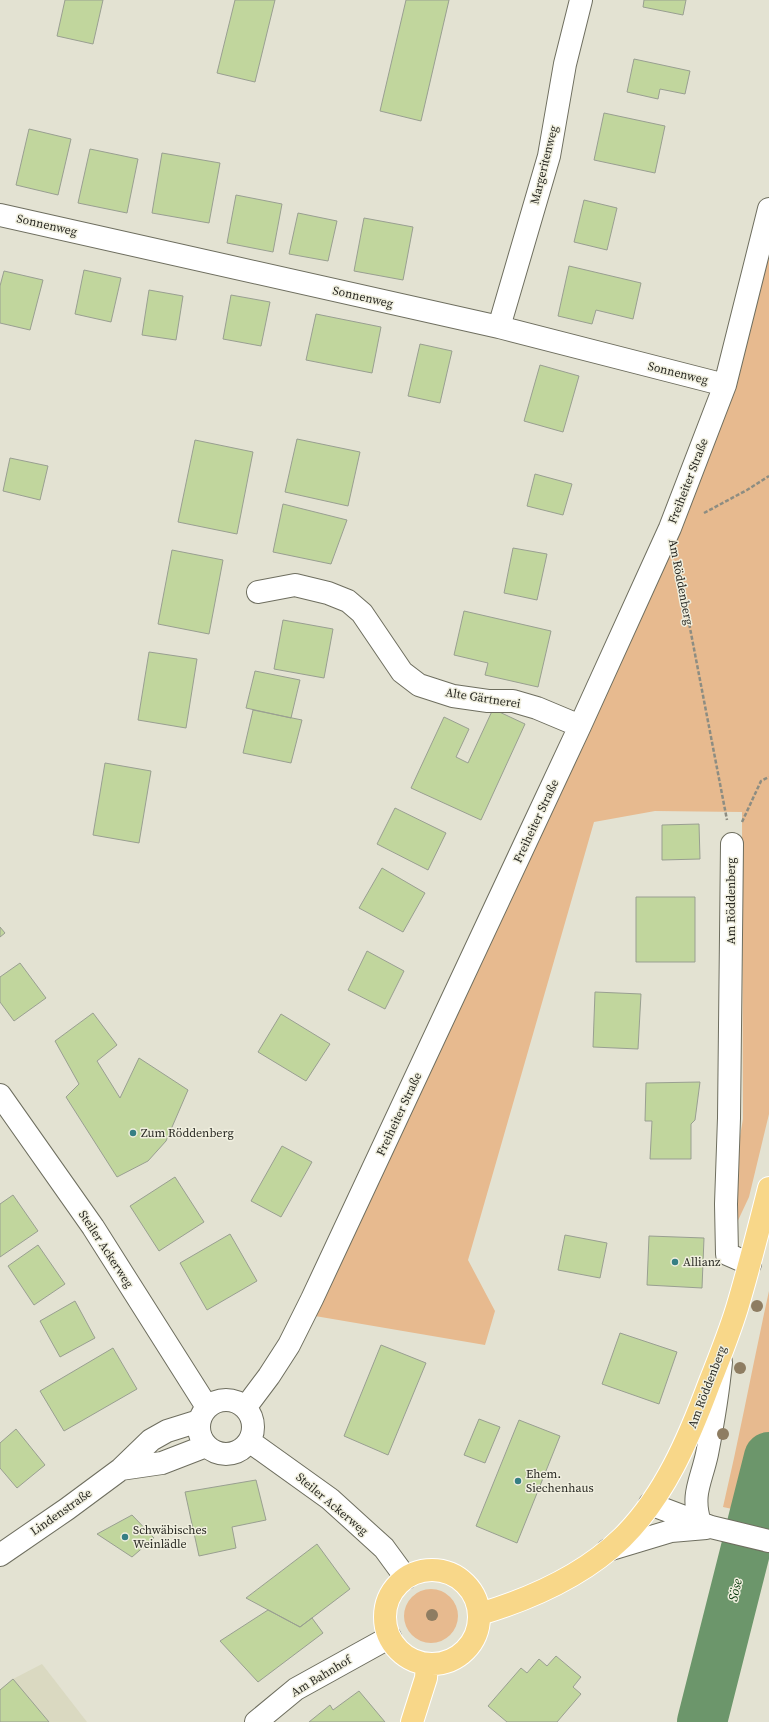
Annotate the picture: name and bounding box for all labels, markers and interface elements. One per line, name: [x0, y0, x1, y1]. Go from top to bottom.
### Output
street label: Margeritenweg: [526, 124, 562, 206]
street label: Sonnenweg: [15, 210, 79, 240]
street label: Sonnenweg: [331, 282, 395, 312]
street label: Sonnenweg: [646, 358, 710, 388]
street label: Freiheiter Straße: [664, 436, 712, 526]
street label: Am Röddenberg: [665, 538, 697, 626]
street label: Alte Gärtnerei: [444, 684, 522, 712]
street label: Freiheiter Straße: [510, 777, 562, 865]
street label: Am Röddenberg: [723, 857, 739, 945]
street label: Freiheiter Straße: [373, 1070, 425, 1158]
place label: Zum Röddenberg: [141, 1125, 234, 1141]
marker: Zum Röddenberg: [128, 1128, 138, 1138]
street label: Steiler Ackerweg: [75, 1207, 137, 1291]
place label: Allianz: [683, 1254, 721, 1270]
marker: Allianz: [670, 1257, 680, 1267]
street label: Am Röddenberg: [684, 1343, 730, 1431]
place label: Ehem. Siechenhaus: [526, 1466, 594, 1496]
street label: Steiler Ackerweg: [293, 1469, 371, 1539]
marker: Ehem. Siechenhaus: [513, 1476, 523, 1486]
street label: Lindenstraße: [27, 1485, 95, 1539]
place label: Schwäbisches Weinlädle: [133, 1522, 207, 1552]
marker: Schwäbisches Weinlädle: [120, 1532, 130, 1542]
water label: Söse: [724, 1576, 746, 1603]
street label: Am Bahnhof: [288, 1651, 356, 1700]

